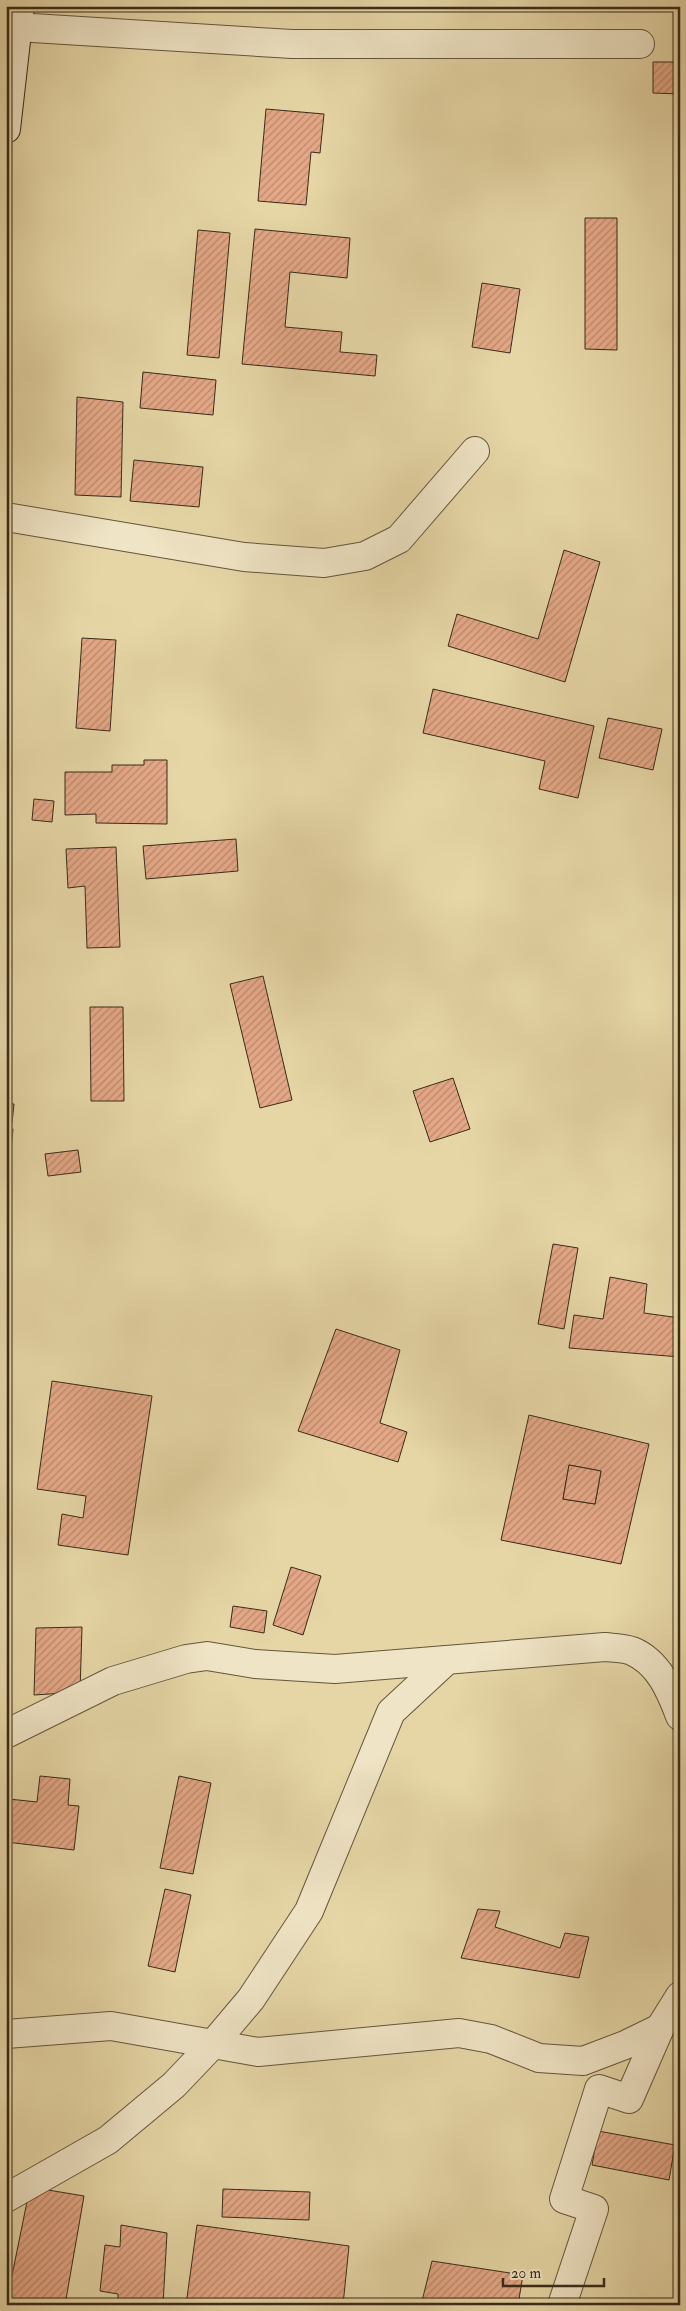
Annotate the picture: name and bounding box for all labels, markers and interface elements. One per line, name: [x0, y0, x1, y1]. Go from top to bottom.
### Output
scale bar: [503, 2256, 605, 2288]
text: 20 m: [511, 2264, 541, 2283]

